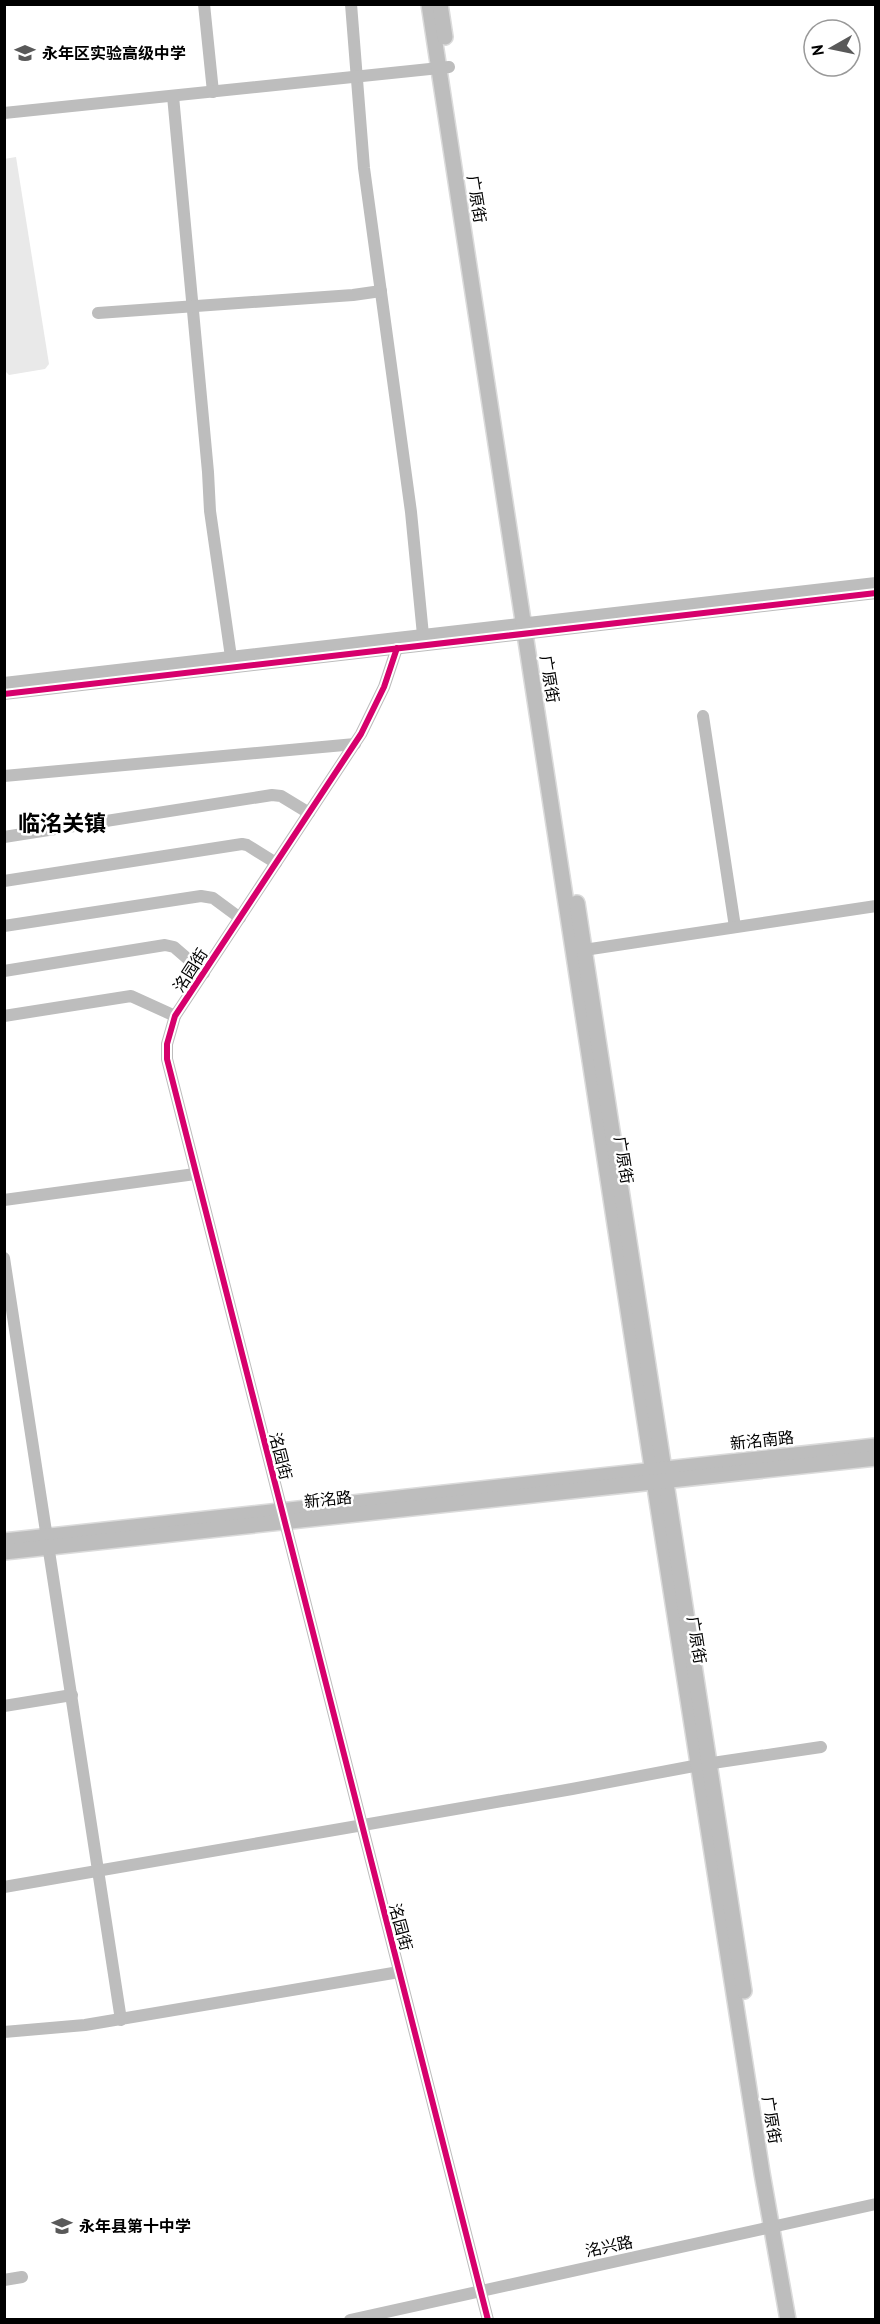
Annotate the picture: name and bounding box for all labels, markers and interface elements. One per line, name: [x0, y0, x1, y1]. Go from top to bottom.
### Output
north arrow: [802, 18, 862, 78]
school or university icon: 永年区实验高级中学: [13, 41, 37, 65]
place label: 永年区实验高级中学: [42, 43, 186, 63]
text: N: [806, 44, 828, 57]
street label: 广原街: [463, 174, 491, 224]
street label: 广原街: [536, 654, 564, 704]
district label: 临洺关镇: [18, 809, 106, 837]
street label: 洺园街: [169, 944, 211, 996]
street label: 广原街: [610, 1135, 638, 1185]
street label: 新洺南路: [729, 1427, 795, 1453]
street label: 洺园街: [265, 1430, 297, 1482]
street label: 新洺路: [303, 1487, 353, 1511]
street label: 广原街: [683, 1615, 711, 1665]
street label: 洺园街: [385, 1901, 417, 1953]
street label: 广原街: [758, 2095, 786, 2145]
school or university icon: 永年县第十中学: [50, 2214, 74, 2238]
place label: 永年县第十中学: [79, 2216, 191, 2236]
street label: 洺兴路: [583, 2231, 635, 2261]

